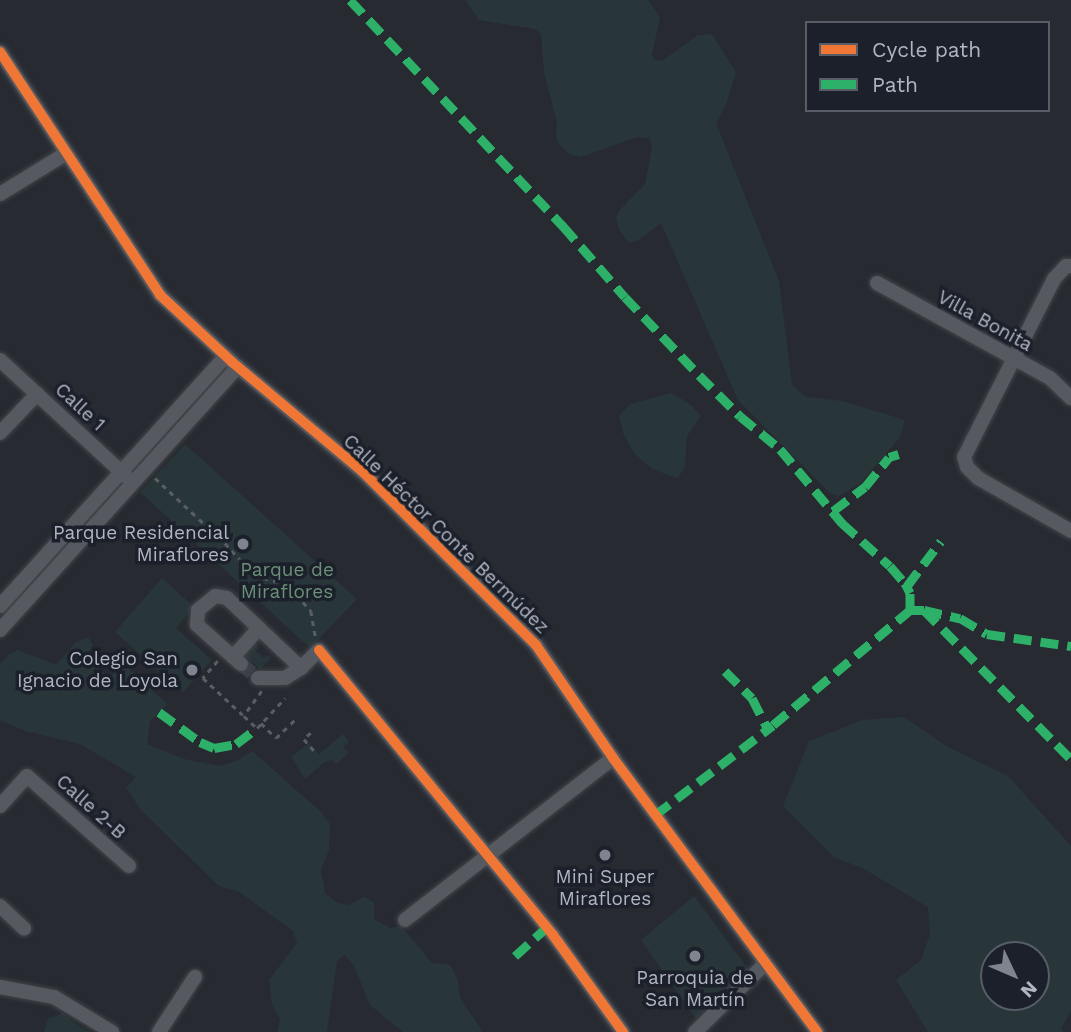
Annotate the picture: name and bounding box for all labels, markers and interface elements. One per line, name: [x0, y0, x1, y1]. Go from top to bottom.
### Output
legend: [805, 21, 1050, 112]
text: Cycle path: [872, 37, 981, 62]
text: Path: [872, 72, 918, 97]
street label: Villa Bonita: [933, 285, 1037, 357]
street label: Calle 1: [50, 378, 110, 436]
street label: Calle Héctor Conte Bermúdez: [338, 429, 554, 639]
place label: Parque Residencial Miraflores: [53, 522, 229, 566]
marker: Parque Residencial Miraflores: [235, 536, 251, 552]
park label: Parque de Miraflores: [240, 559, 334, 603]
place label: Colegio San Ignacio de Loyola: [17, 648, 178, 692]
marker: Colegio San Ignacio de Loyola: [184, 662, 200, 678]
street label: Calle 2-B: [52, 770, 130, 844]
marker: Mini Super Miraflores: [597, 847, 613, 863]
place label: Mini Super Miraflores: [555, 866, 655, 910]
north arrow: [980, 941, 1050, 1011]
marker: Parroquia de San Martín: [687, 948, 703, 964]
place label: Parroquia de San Martín: [636, 967, 754, 1011]
text: N: [1016, 976, 1042, 1003]

